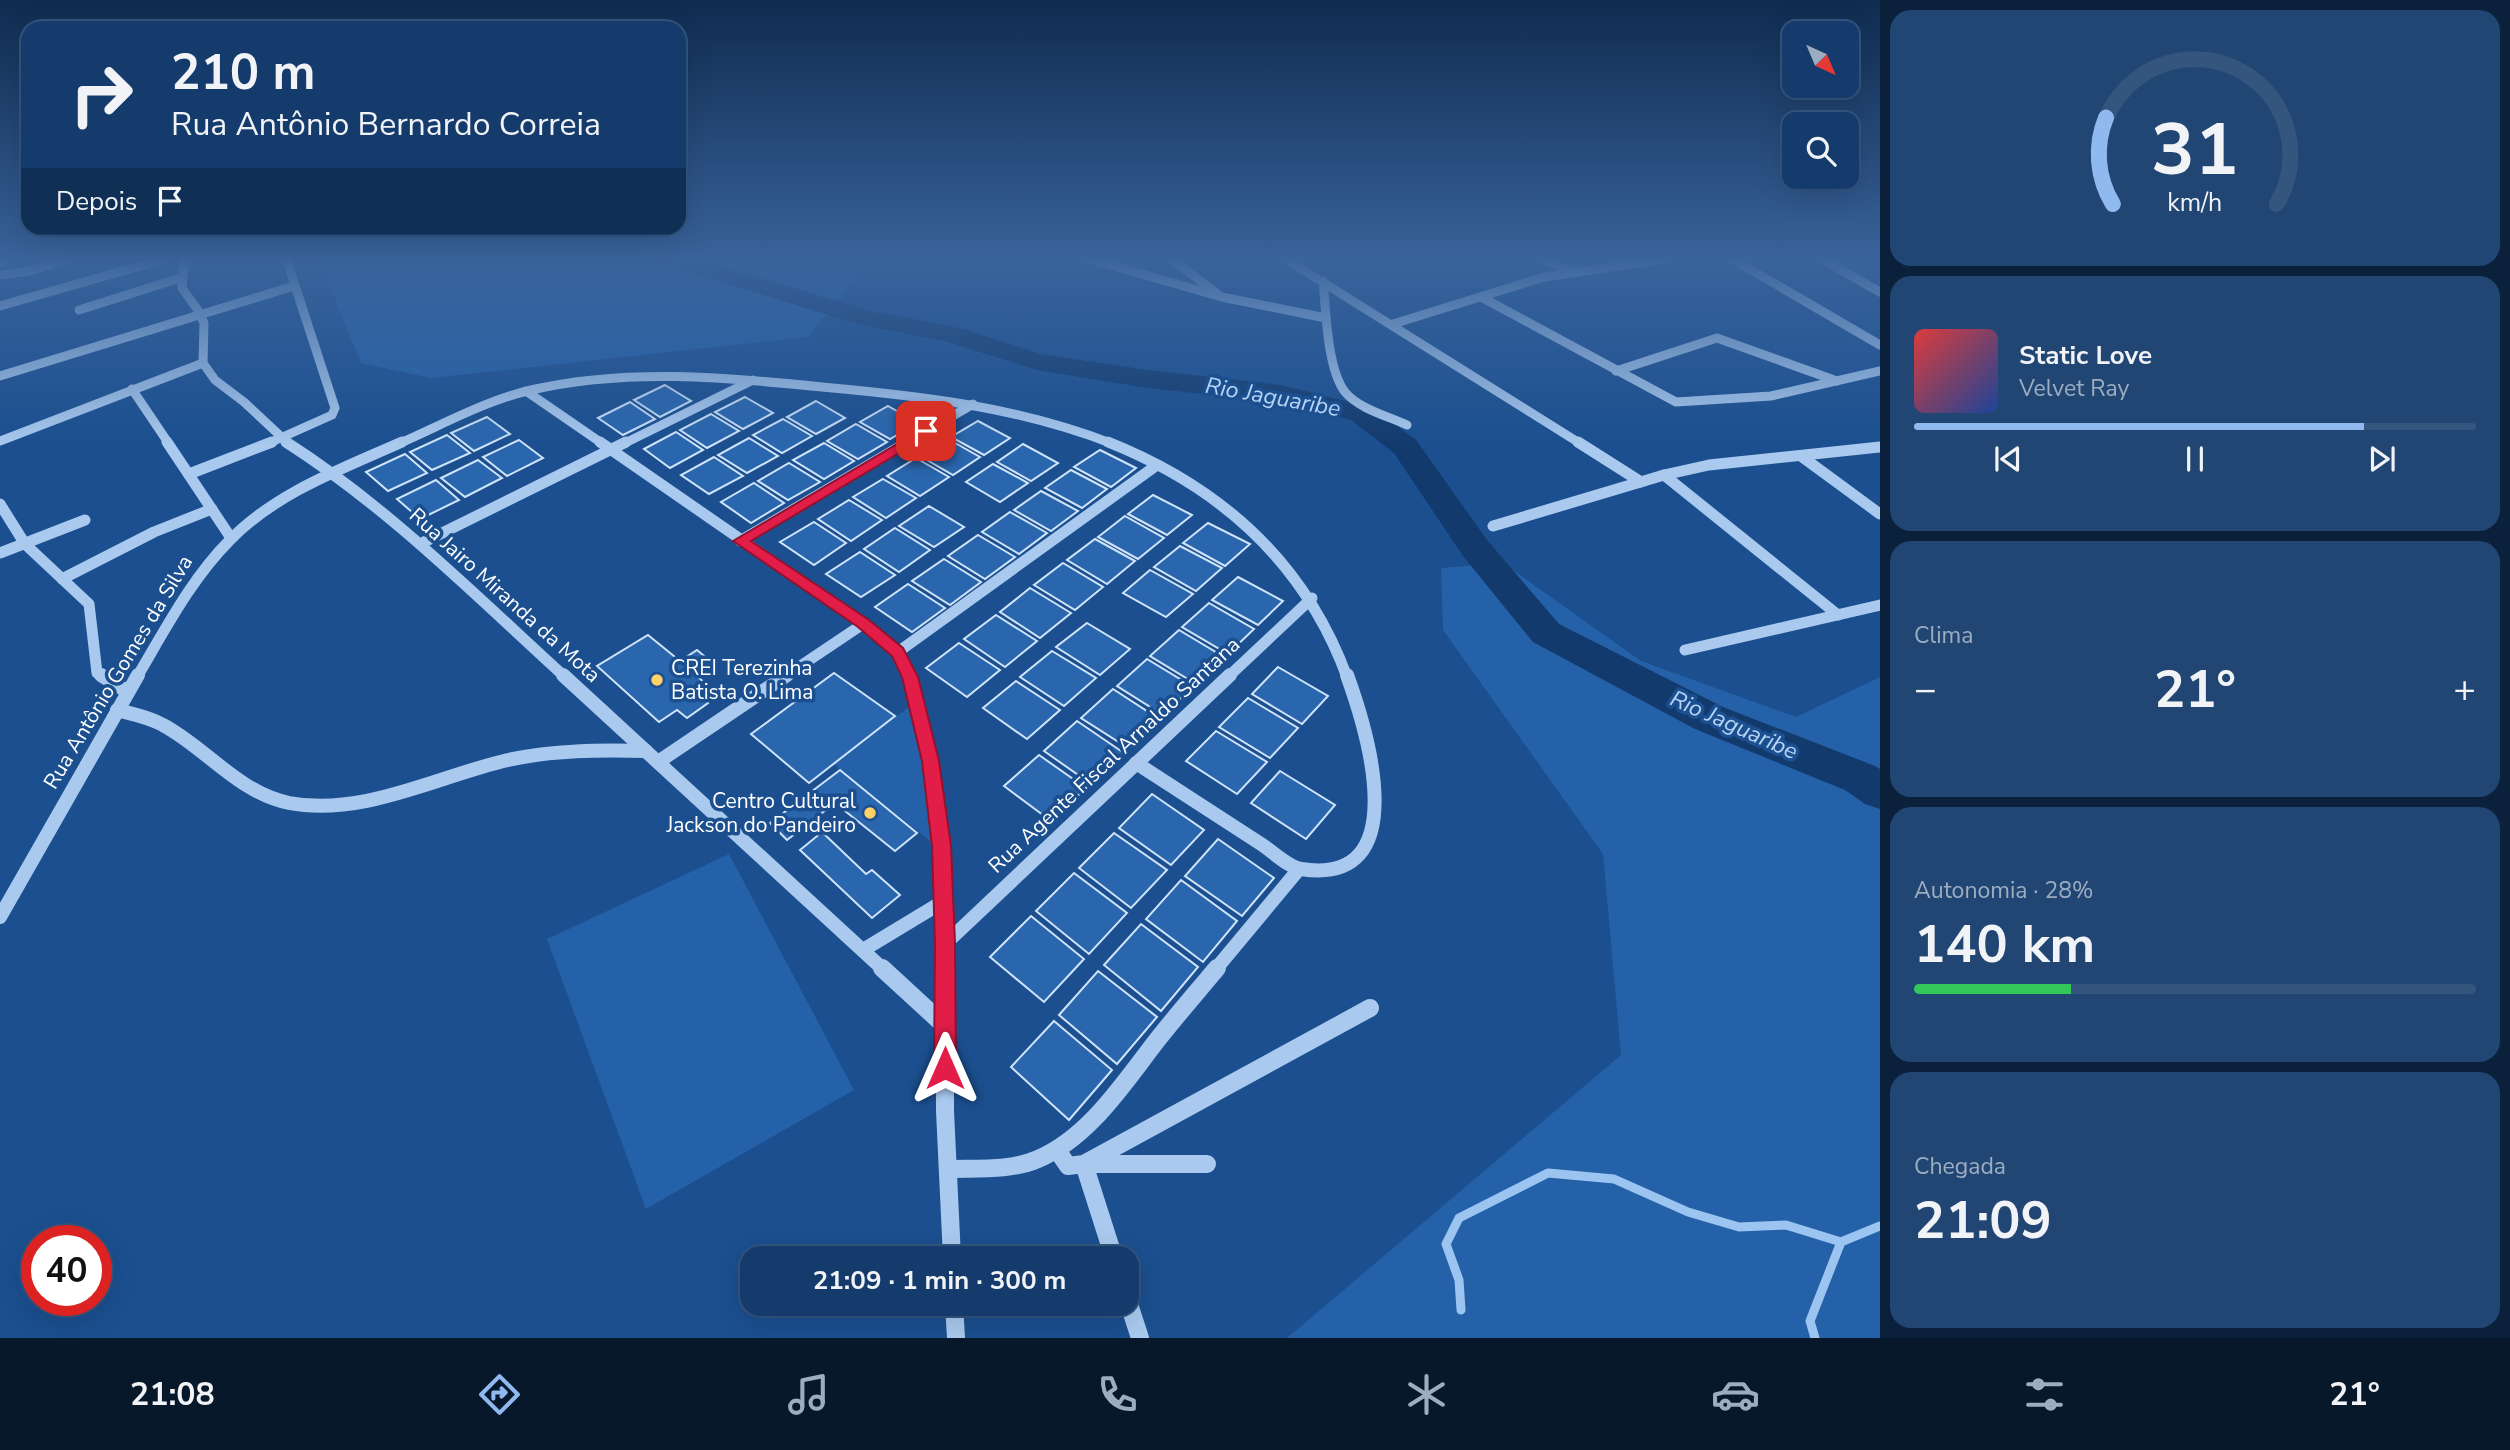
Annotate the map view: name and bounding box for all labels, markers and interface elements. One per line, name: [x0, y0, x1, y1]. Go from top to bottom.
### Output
north arrow: [1782, 21, 1858, 98]
map controls: [1782, 21, 1859, 189]
text: 210 m: [171, 39, 315, 106]
icon: right: [56, 49, 147, 140]
text: 31: [2151, 100, 2239, 200]
text: Rua Antônio Bernardo Correia: [171, 103, 601, 146]
button: search: [1782, 112, 1859, 189]
icon: arrive: [151, 182, 189, 220]
text: Depois: [56, 184, 137, 219]
text: km/h: [2167, 186, 2223, 220]
text: Static Love: [2019, 338, 2152, 373]
water label: Rio Jaguaribe: [1203, 370, 1343, 424]
text: Velvet Ray: [2019, 373, 2129, 404]
pin: [896, 401, 956, 461]
icon: arrive: [907, 412, 945, 450]
icon: previous: [1989, 440, 2027, 478]
icon: pause: [2176, 440, 2214, 478]
icon: next: [2363, 440, 2401, 478]
street label: Rua Jairo Miranda da Mota: [403, 501, 607, 689]
street label: Rua Antônio Gomes da Silva: [37, 550, 199, 794]
text: Clima: [1914, 620, 1974, 651]
street label: Rua Agente Fiscal Arnaldo Santana: [982, 631, 1246, 879]
place label: CREI Terezinha Batista O. Lima: [671, 654, 813, 706]
text: 21°: [2154, 654, 2236, 725]
text: −: [1914, 664, 1937, 715]
text: +: [2453, 664, 2476, 715]
marker: CREI Terezinha Batista O. Lima: [649, 672, 665, 688]
water label: Rio Jaguaribe: [1665, 683, 1803, 767]
place label: Centro Cultural Jackson do Pandeiro: [665, 787, 857, 839]
marker: Centro Cultural Jackson do Pandeiro: [862, 805, 878, 821]
text: Autonomia · 28%: [1914, 875, 2094, 906]
text: 140 km: [1914, 909, 2095, 980]
position arrow: [908, 1031, 982, 1105]
text: Chegada: [1914, 1151, 2006, 1182]
text: 21:09: [1914, 1185, 2052, 1256]
speed limit sign: 40: [21, 1225, 112, 1316]
text: 21:09 · 1 min · 300 m: [813, 1263, 1066, 1298]
icon: directions: [475, 1370, 524, 1419]
icon: music: [784, 1370, 833, 1419]
icon: phone: [1093, 1370, 1142, 1419]
icon: climate: [1402, 1370, 1451, 1419]
icon: car: [1711, 1370, 1760, 1419]
icon: filters: [2020, 1370, 2069, 1419]
text: 21:08: [130, 1373, 215, 1416]
text: 21°: [2329, 1373, 2380, 1416]

